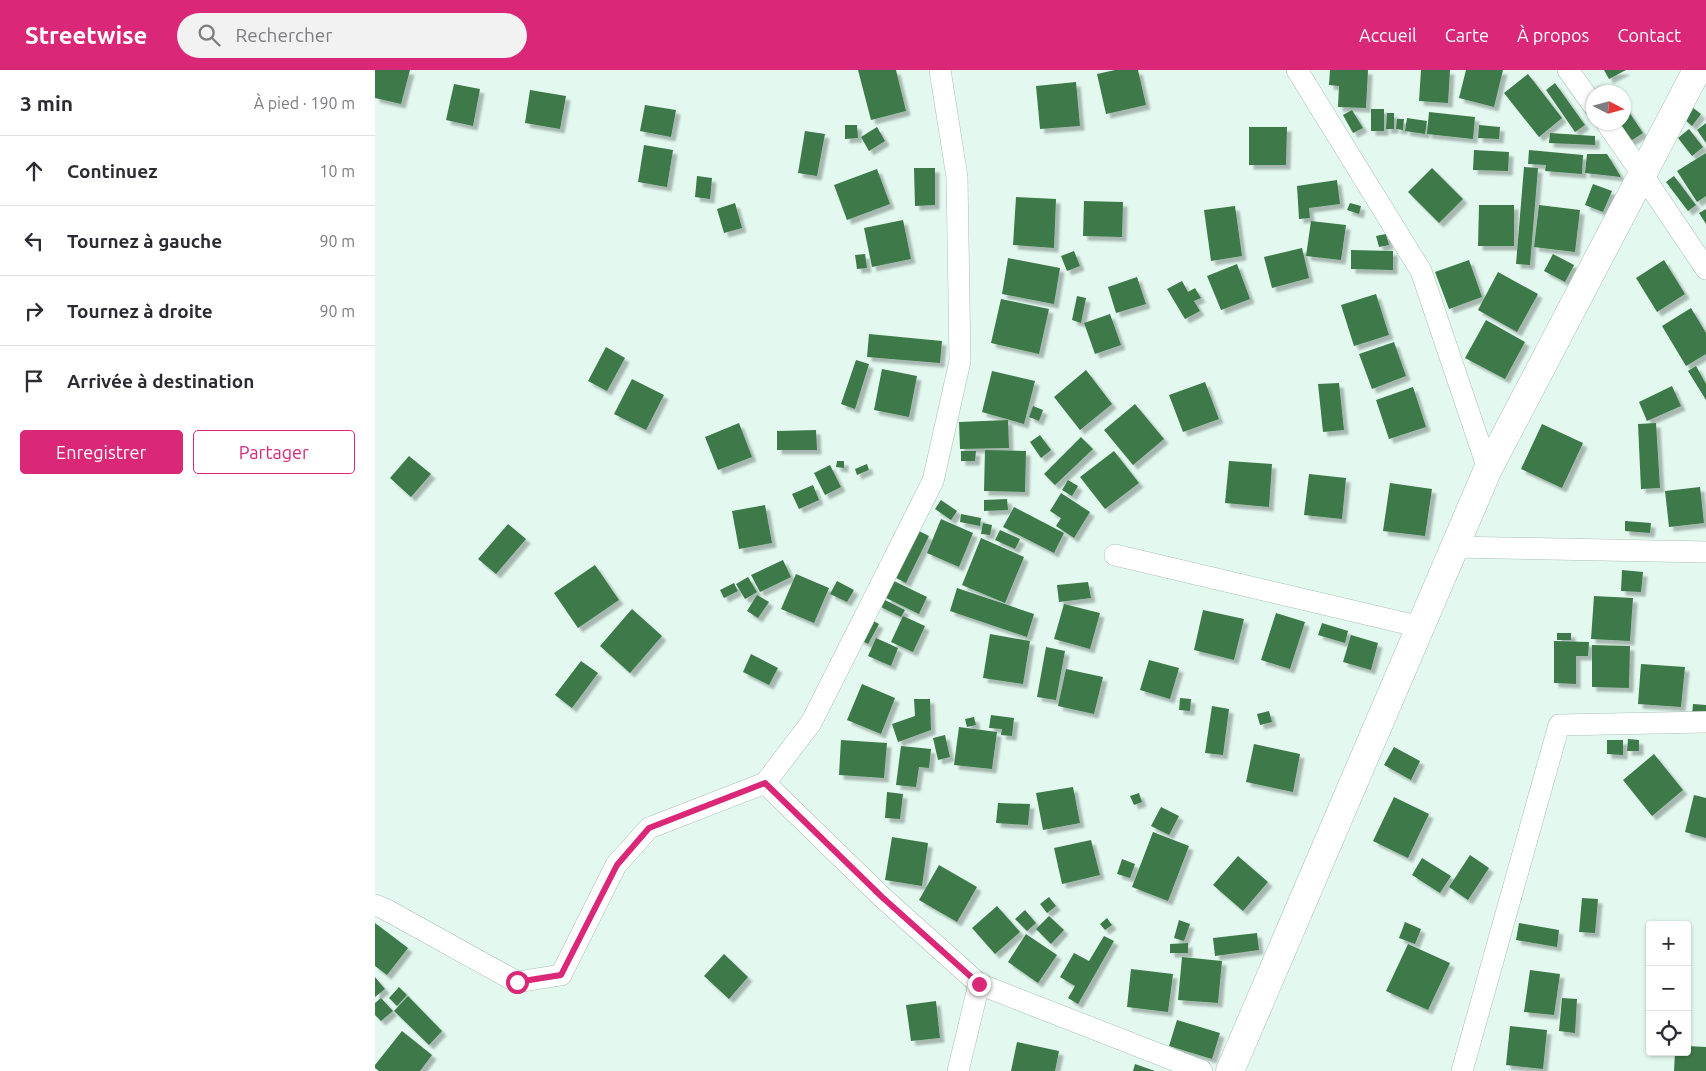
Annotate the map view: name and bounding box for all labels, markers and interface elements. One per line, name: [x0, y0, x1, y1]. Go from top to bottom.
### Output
search box: [177, 13, 527, 58]
icon: search: [195, 21, 223, 49]
text: Streetwise: [25, 22, 147, 49]
text: Rechercher: [235, 24, 332, 46]
text: Accueil: [1359, 25, 1417, 45]
text: Carte: [1445, 25, 1489, 45]
text: À propos: [1517, 25, 1589, 45]
text: Contact: [1617, 25, 1681, 45]
north arrow: [1586, 85, 1631, 130]
text: 3 min: [20, 91, 73, 115]
text: À pied · 190 m: [254, 94, 355, 112]
icon: ahead: [20, 157, 48, 185]
text: Continuez: [67, 160, 157, 182]
text: 10 m: [319, 162, 355, 180]
icon: left: [20, 227, 48, 255]
text: Tournez à gauche: [67, 230, 222, 252]
text: 90 m: [319, 232, 355, 250]
icon: right: [20, 297, 48, 325]
text: Tournez à droite: [67, 300, 213, 322]
text: 90 m: [319, 302, 355, 320]
icon: arrive: [20, 367, 48, 395]
text: Arrivée à destination: [67, 370, 254, 392]
button: Enregistrer: [20, 430, 183, 474]
button: Partager: [193, 430, 355, 474]
map controls: [1646, 921, 1691, 1056]
button: +: [1646, 921, 1691, 966]
button: −: [1646, 966, 1691, 1011]
route start: [506, 971, 529, 994]
route end: [968, 973, 991, 996]
button: locate: [1646, 1011, 1691, 1056]

